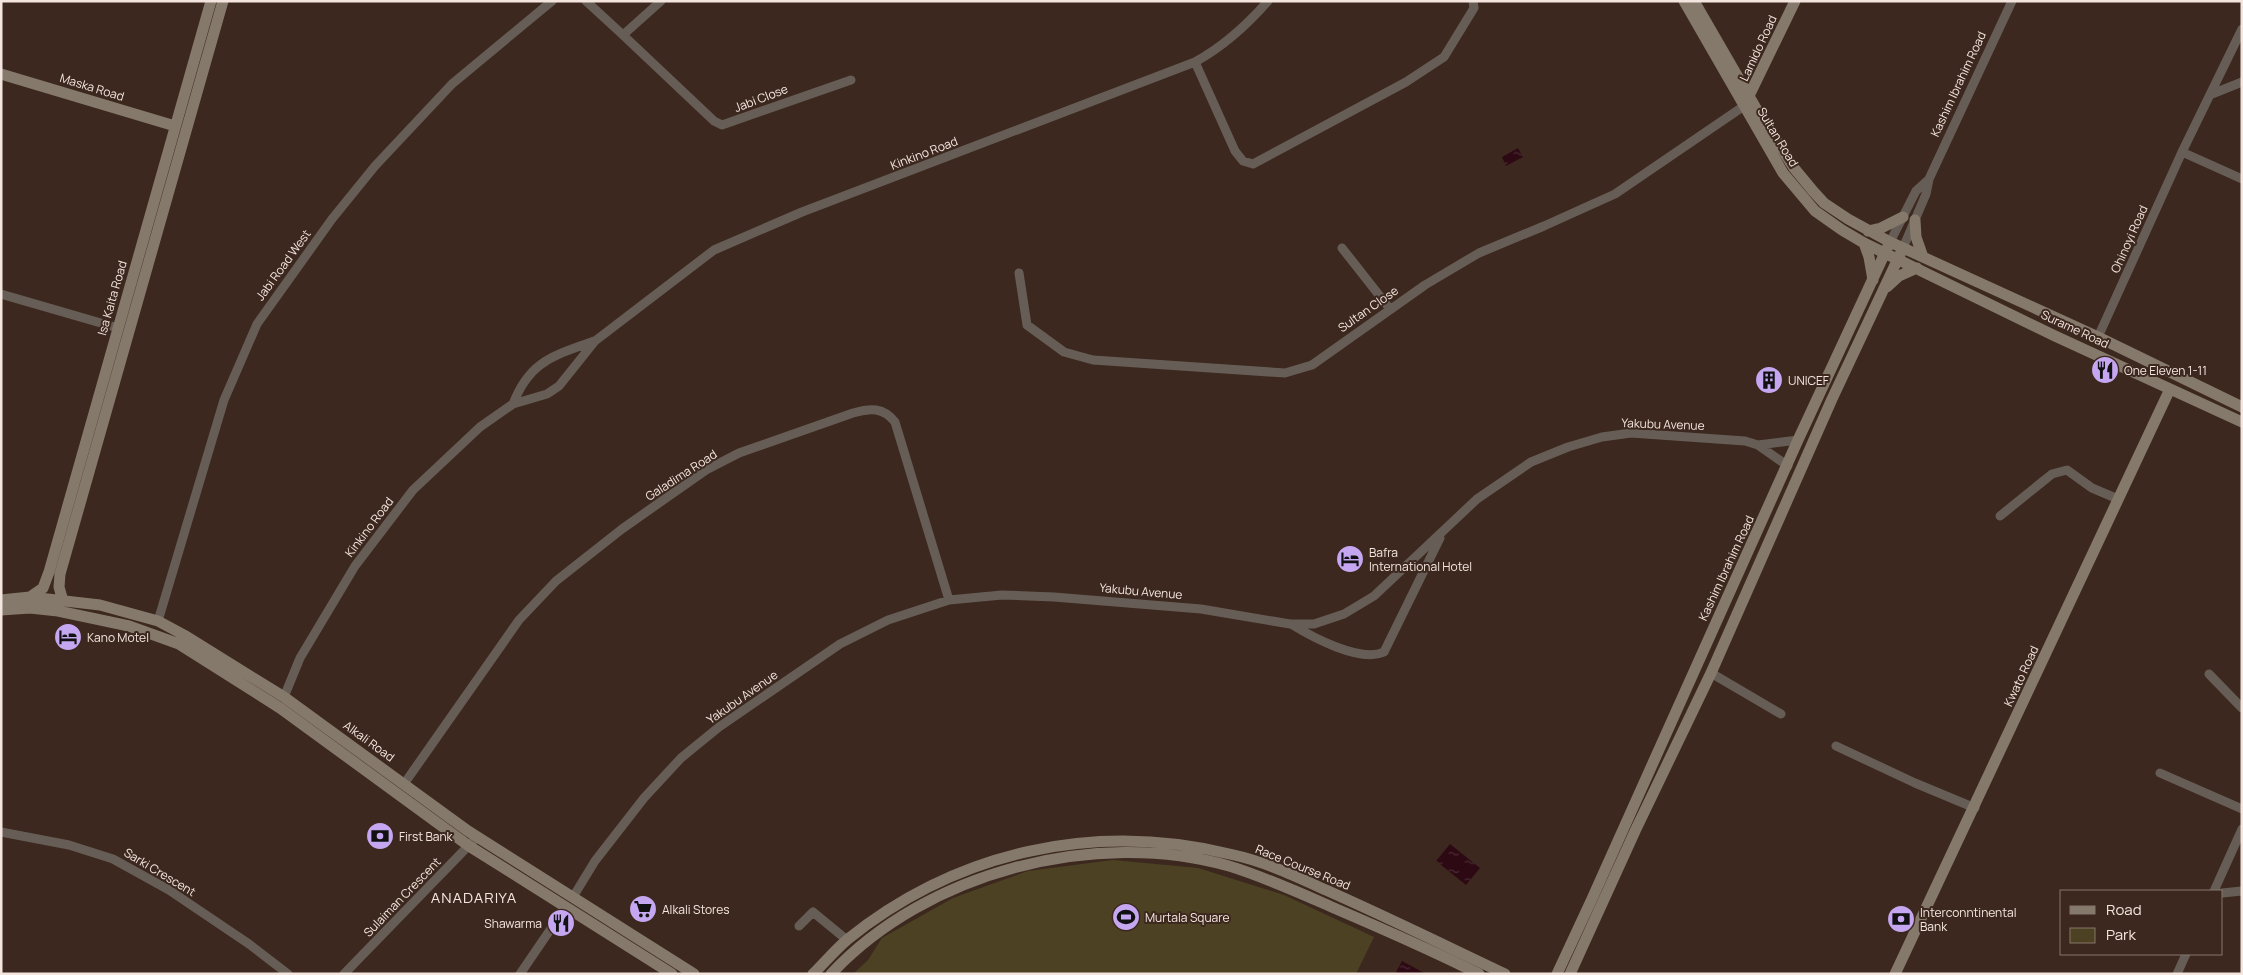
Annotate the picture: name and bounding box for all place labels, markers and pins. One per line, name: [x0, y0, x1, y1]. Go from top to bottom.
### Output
restaurant icon: One Eleven 1-11: [2090, 355, 2120, 385]
place label: One Eleven 1-11: [2124, 362, 2207, 379]
building icon: UNICEF: [1754, 365, 1784, 395]
place label: UNICEF: [1788, 372, 1829, 389]
hotel icon: Bafra International Hotel: [1335, 544, 1365, 574]
place label: Bafra International Hotel: [1369, 544, 1472, 575]
hotel icon: Kano Motel: [53, 622, 83, 652]
place label: Kano Motel: [87, 629, 149, 646]
bank icon: First Bank: [365, 821, 395, 851]
place label: First Bank: [399, 828, 454, 845]
supermarket icon: Alkali Stores: [628, 894, 658, 924]
place label: Alkali Stores: [662, 901, 730, 918]
sports icon: Murtala Square: [1111, 902, 1141, 932]
bank icon: Interconntinental Bank: [1886, 904, 1916, 934]
place label: Interconntinental Bank: [1920, 904, 2016, 935]
restaurant icon: Shawarma: [546, 908, 576, 938]
place label: Murtala Square: [1145, 909, 1229, 926]
place label: Shawarma: [484, 915, 542, 932]

